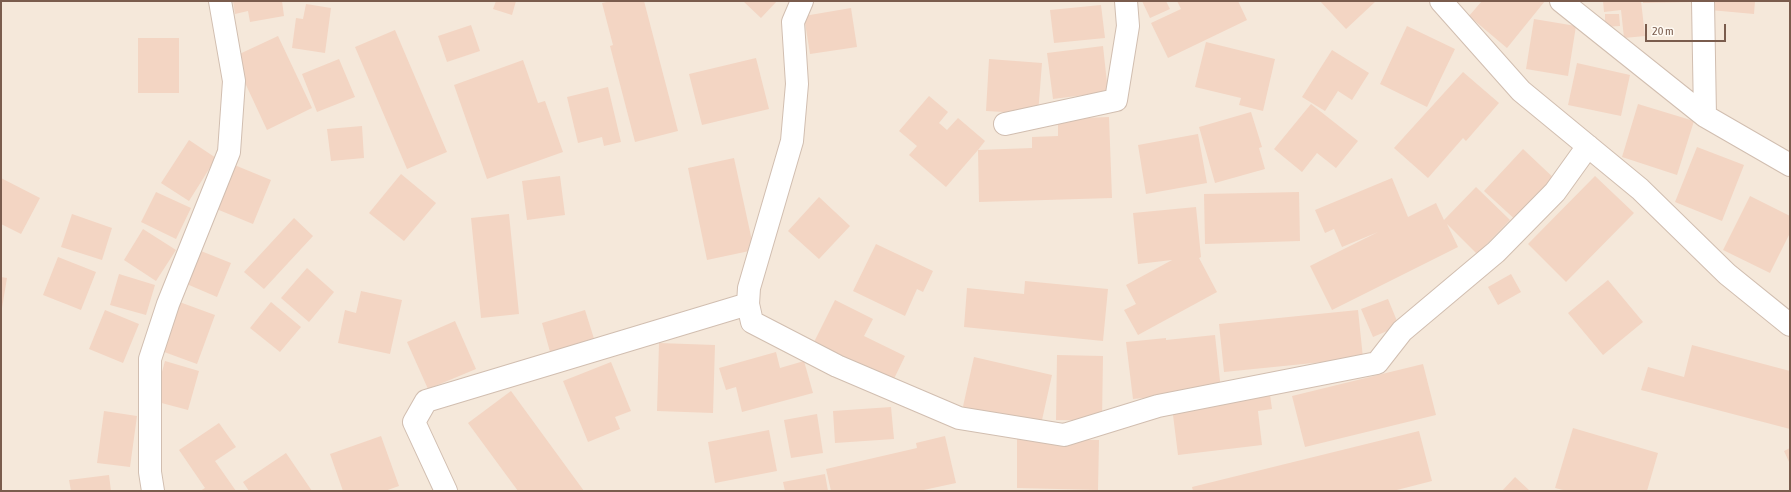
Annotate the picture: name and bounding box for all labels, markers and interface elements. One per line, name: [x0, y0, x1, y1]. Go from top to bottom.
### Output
scale bar: [1647, 16, 1728, 42]
text: 20 m: [1652, 24, 1674, 38]

